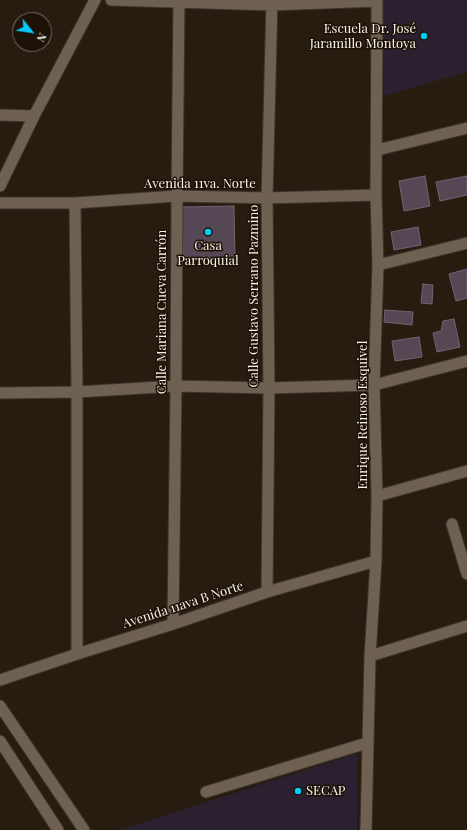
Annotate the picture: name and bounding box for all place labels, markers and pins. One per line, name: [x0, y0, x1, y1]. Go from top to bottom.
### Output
place label: Escuela Dr. José Jaramillo Montoya: [310, 21, 416, 52]
marker: Escuela Dr. José Jaramillo Montoya: [419, 31, 429, 41]
marker: Casa Parroquial: [203, 227, 213, 237]
place label: Casa Parroquial: [177, 238, 239, 269]
place label: SECAP: [306, 783, 345, 799]
marker: SECAP: [293, 786, 303, 796]

